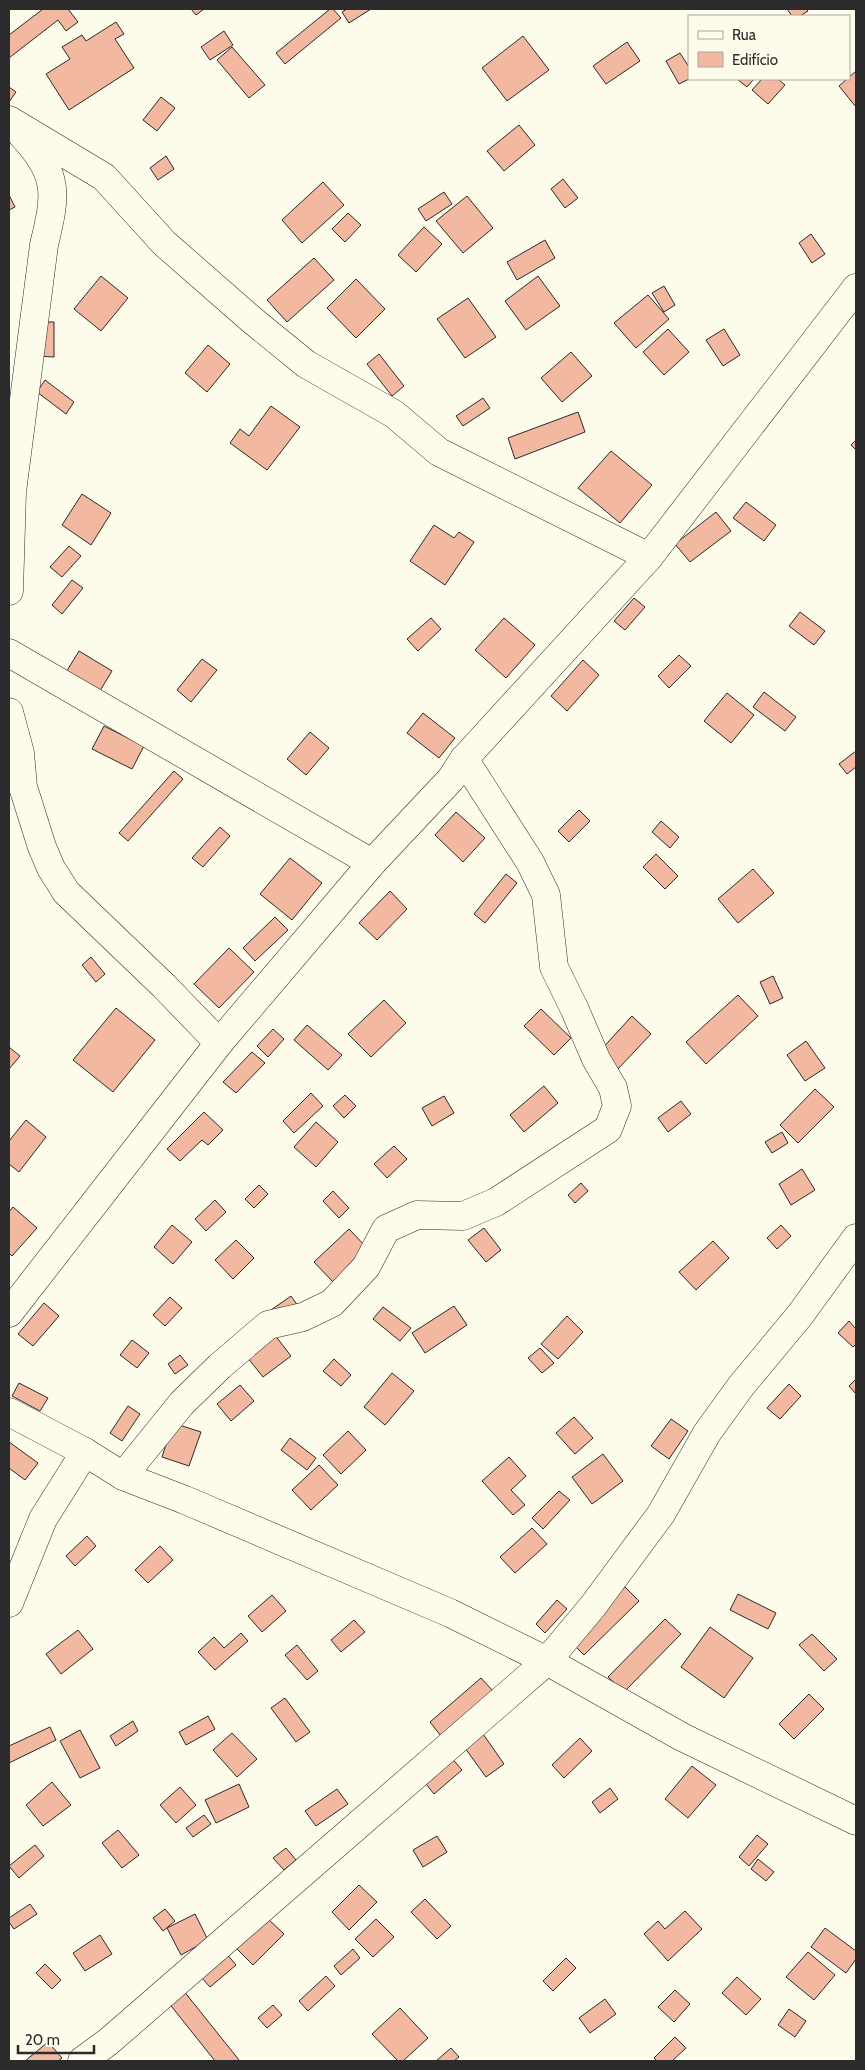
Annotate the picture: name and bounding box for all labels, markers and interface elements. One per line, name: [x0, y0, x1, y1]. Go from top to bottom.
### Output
legend: [688, 15, 850, 80]
text: Rua: [732, 26, 757, 44]
text: Edifício: [732, 51, 778, 69]
scale bar: [18, 2022, 94, 2054]
text: 20 m: [25, 2031, 60, 2049]

